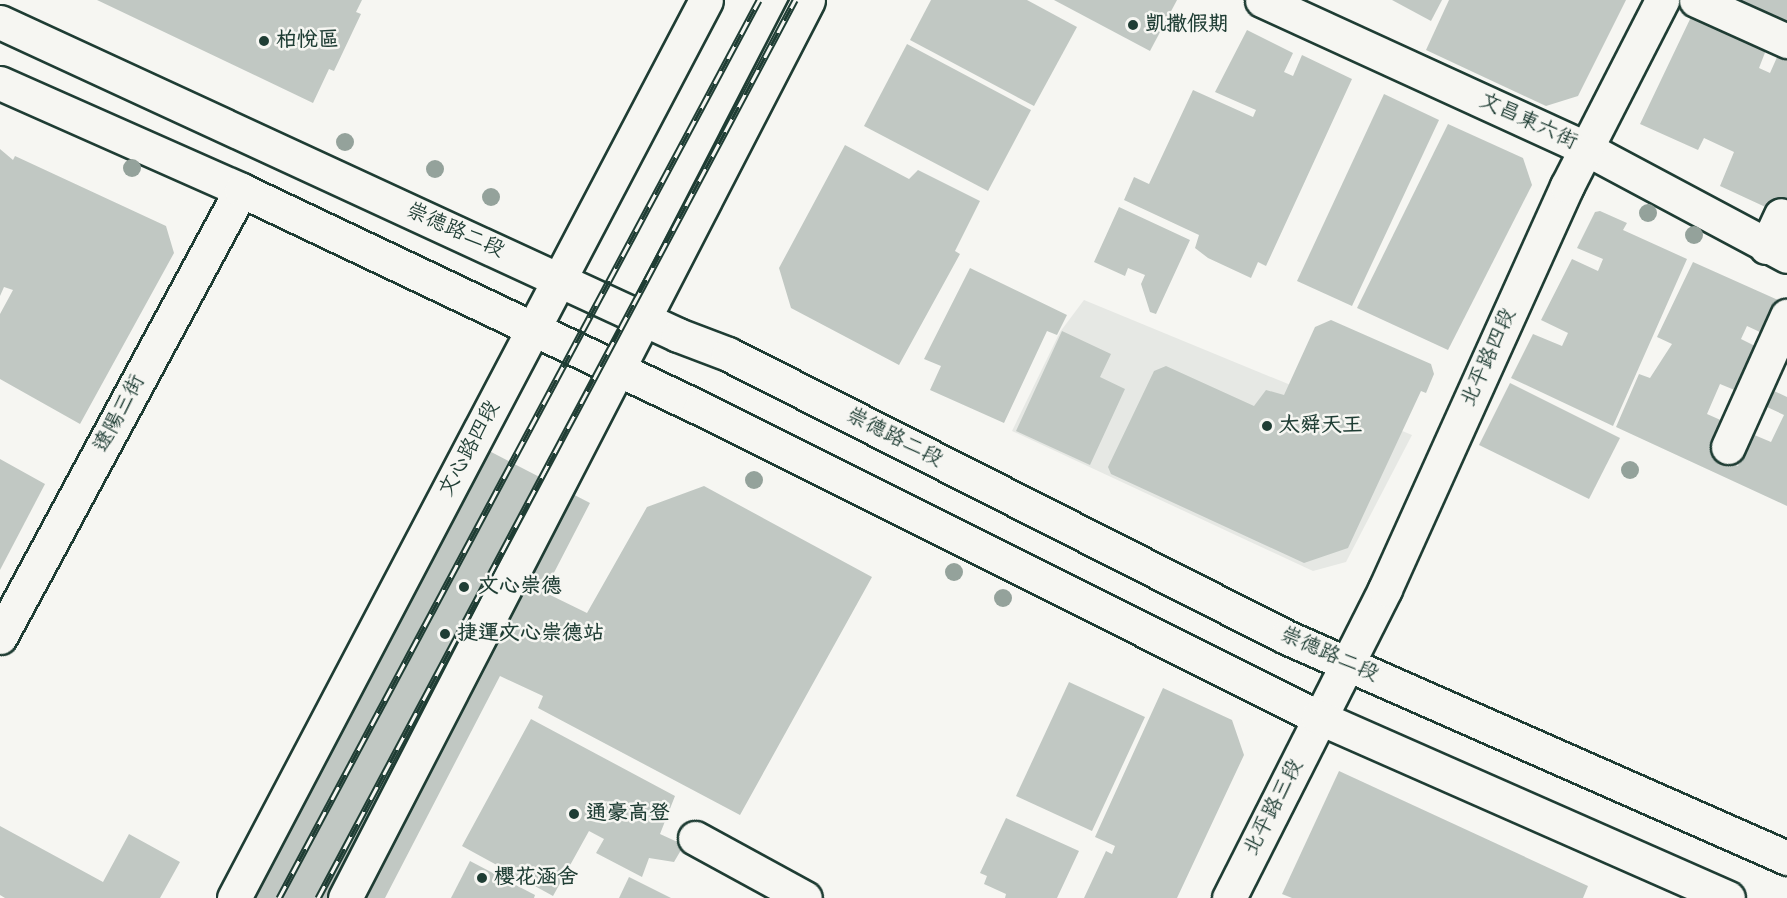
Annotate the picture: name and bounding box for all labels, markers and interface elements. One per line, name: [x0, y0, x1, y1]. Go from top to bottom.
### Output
place label: 凱撒假期: [1145, 12, 1229, 38]
marker: 凱撒假期: [1126, 18, 1140, 32]
place label: 柏悅區: [276, 28, 339, 54]
marker: 柏悅區: [257, 34, 271, 48]
street label: 文昌東六街: [1475, 88, 1581, 156]
street label: 崇德路二段: [402, 198, 508, 264]
street label: 北平路四段: [1456, 305, 1522, 411]
street label: 遼陽三街: [89, 371, 151, 457]
street label: 文心路四段: [434, 397, 506, 501]
street label: 崇德路二段: [842, 403, 946, 473]
place label: 太舜天王: [1279, 413, 1363, 439]
marker: 太舜天王: [1260, 419, 1274, 433]
place label: 文心崇德: [478, 574, 562, 600]
marker: 文心崇德: [455, 578, 473, 596]
place label: 捷運文心崇德站: [457, 621, 604, 647]
street label: 崇德路二段: [1276, 622, 1382, 688]
marker: 捷運文心崇德站: [438, 627, 452, 641]
street label: 北平路三段: [1239, 756, 1309, 860]
place label: 通豪高登: [586, 801, 670, 827]
marker: 通豪高登: [567, 807, 581, 821]
place label: 櫻花涵舍: [494, 865, 578, 891]
marker: 櫻花涵舍: [475, 871, 489, 885]

